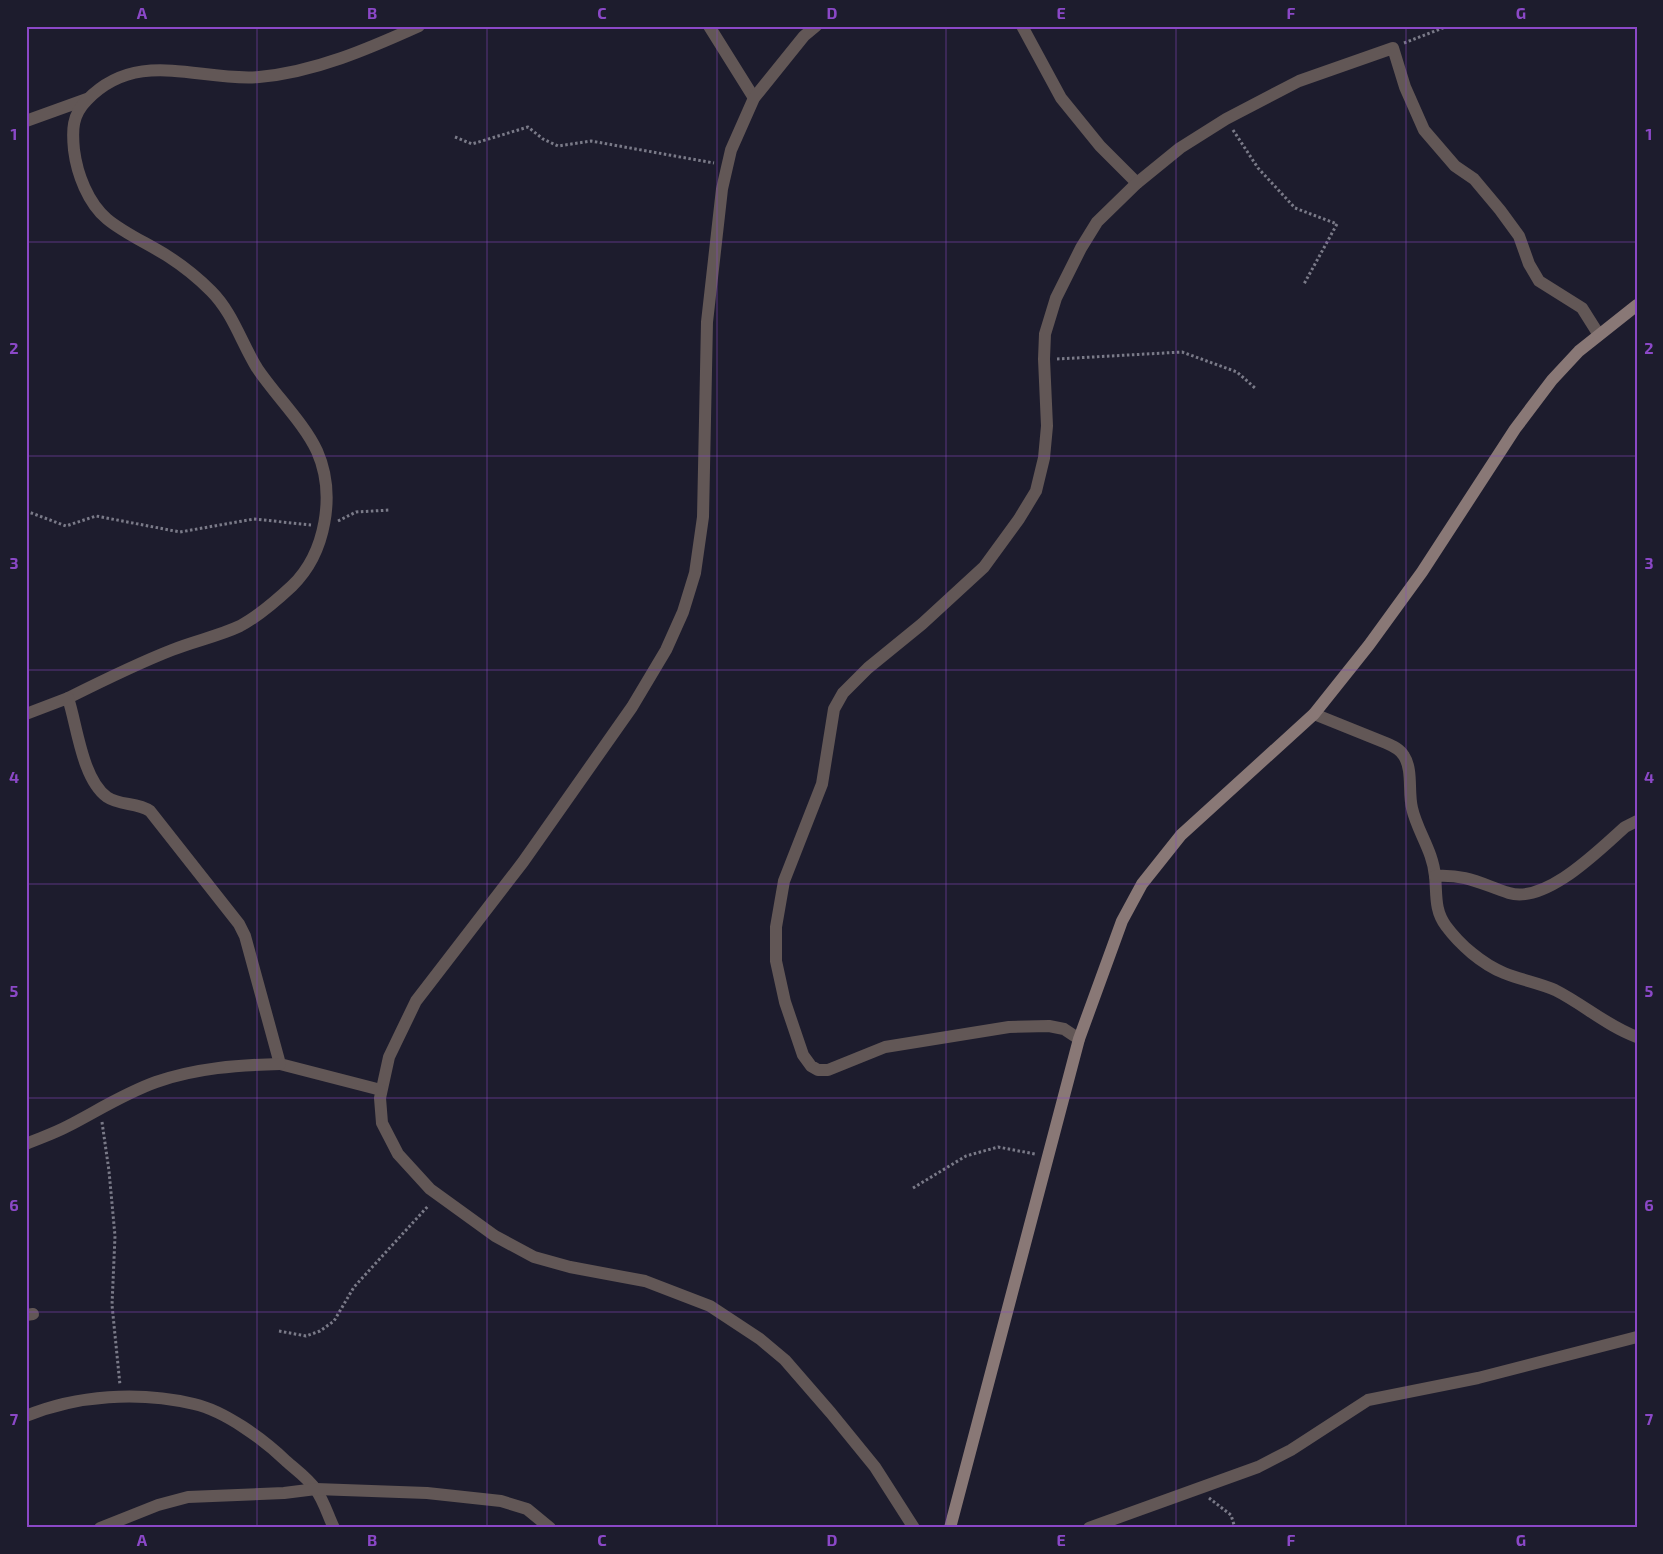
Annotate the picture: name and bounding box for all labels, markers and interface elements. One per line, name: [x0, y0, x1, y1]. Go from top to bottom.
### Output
text: A: [137, 3, 148, 22]
text: B: [367, 3, 377, 22]
text: C: [597, 3, 607, 22]
text: D: [827, 3, 838, 22]
text: E: [1056, 3, 1066, 22]
text: F: [1287, 3, 1296, 22]
text: G: [1516, 3, 1526, 22]
text: 1: [11, 124, 17, 143]
text: 1: [1646, 124, 1652, 143]
text: 2: [9, 338, 19, 357]
text: 2: [1644, 338, 1654, 357]
text: 3: [9, 553, 19, 572]
text: 3: [1644, 553, 1654, 572]
text: 4: [9, 767, 19, 786]
text: 4: [1644, 767, 1654, 786]
text: 5: [10, 981, 19, 1000]
text: 5: [1645, 981, 1654, 1000]
text: 6: [9, 1195, 19, 1214]
text: 6: [1644, 1195, 1654, 1214]
text: 7: [10, 1409, 19, 1428]
text: 7: [1645, 1409, 1654, 1428]
text: A: [137, 1530, 148, 1549]
text: B: [367, 1530, 377, 1549]
text: C: [597, 1530, 607, 1549]
text: D: [827, 1530, 838, 1549]
text: E: [1056, 1530, 1066, 1549]
text: F: [1287, 1530, 1296, 1549]
text: G: [1516, 1530, 1526, 1549]

